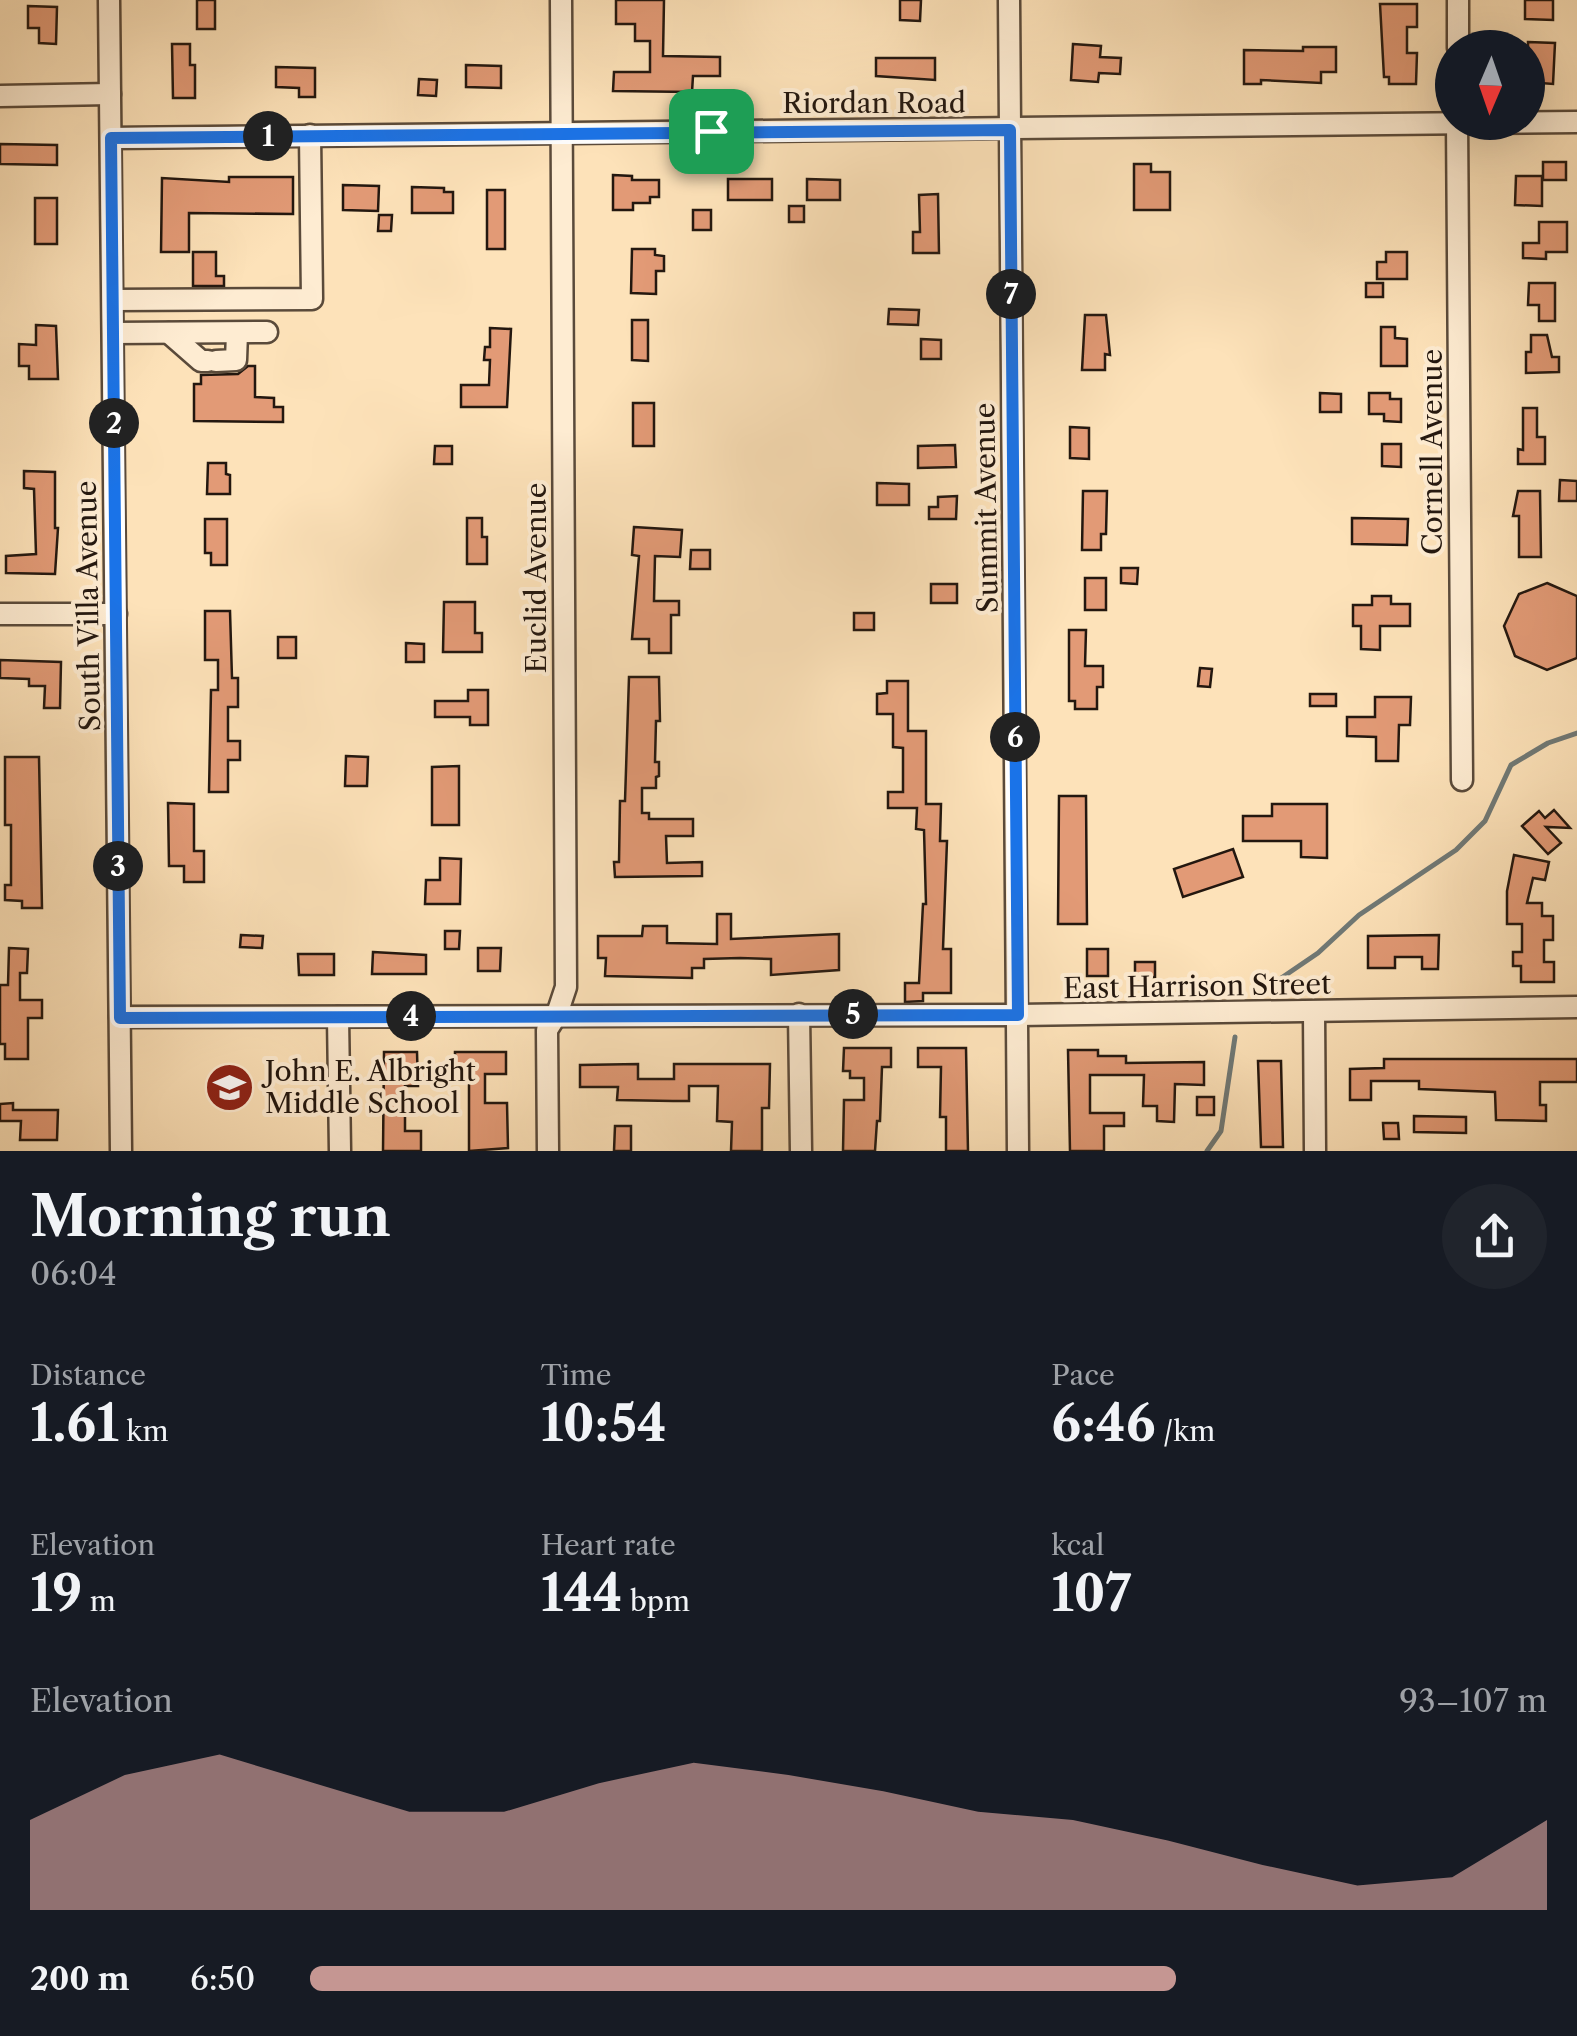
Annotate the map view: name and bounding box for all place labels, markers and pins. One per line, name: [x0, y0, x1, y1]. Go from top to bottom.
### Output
pin: [669, 89, 754, 174]
pin: 1: [243, 111, 293, 161]
pin: 7: [986, 269, 1036, 319]
pin: 2: [89, 398, 139, 448]
pin: 6: [990, 712, 1040, 762]
pin: 3: [93, 841, 143, 891]
pin: 5: [828, 989, 878, 1039]
pin: 4: [386, 991, 436, 1041]
place label: John E. Albright Middle School: [261, 1054, 476, 1120]
school or university icon: John E. Albright Middle School: [204, 1061, 256, 1113]

